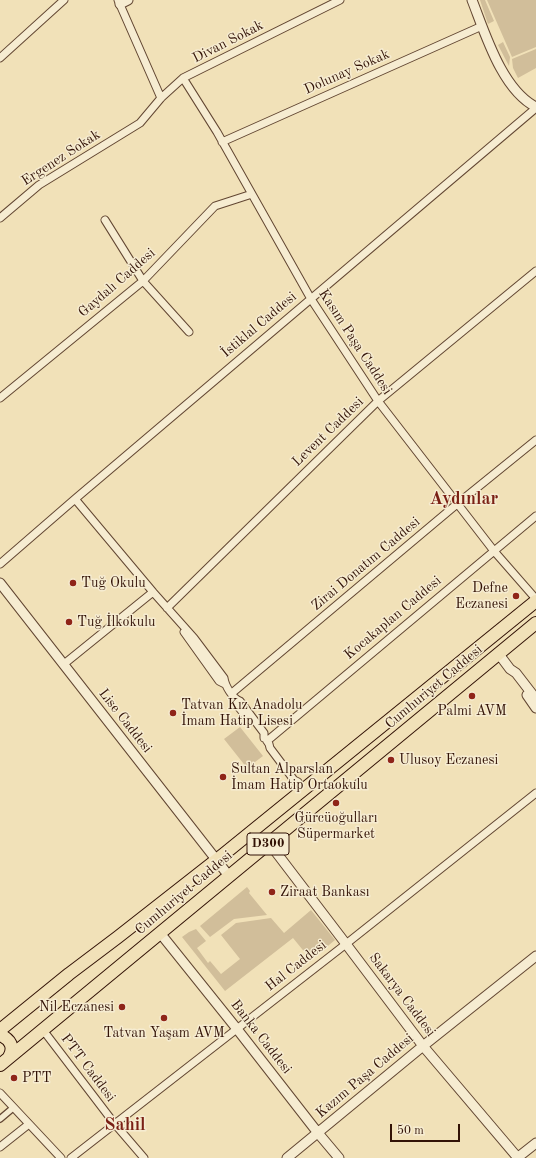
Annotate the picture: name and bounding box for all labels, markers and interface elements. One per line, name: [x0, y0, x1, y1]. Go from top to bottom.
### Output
street label: Divan Sokak: [190, 17, 266, 67]
street label: Dolunay Sokak: [302, 46, 392, 98]
street label: Ergenez Sokak: [18, 126, 104, 190]
street label: Gaydalı Caddesi: [75, 245, 159, 321]
street label: Kasım Paşa Caddesi: [315, 286, 395, 398]
street label: İstiklal Caddesi: [218, 289, 300, 361]
street label: Levent Caddesi: [289, 394, 367, 470]
district label: Aydınlar: [430, 488, 498, 510]
street label: Zirai Donatım Caddesi: [308, 514, 424, 614]
street label: Kocakaplan Caddesi: [341, 573, 445, 663]
place label: Tuğ Okulu: [81, 575, 146, 591]
marker: Tuğ Okulu: [68, 578, 78, 588]
place label: Defne Eczanesi: [455, 580, 508, 612]
marker: Defne Eczanesi: [511, 591, 521, 601]
place label: Tuğ İlkokulu: [77, 614, 155, 630]
marker: Tuğ İlkokulu: [64, 617, 74, 627]
street label: Cumhuriyet Caddesi: [382, 641, 486, 733]
street label: Lise Caddesi: [95, 686, 155, 756]
marker: Palmi AVM: [467, 691, 477, 701]
place label: Tatvan Kız Anadolu İmam Hatip Lisesi: [181, 697, 303, 730]
place label: Palmi AVM: [437, 703, 507, 719]
marker: Tatvan Kız Anadolu İmam Hatip Lisesi: [168, 708, 178, 718]
place label: Ulusoy Eczanesi: [399, 752, 498, 768]
marker: Ulusoy Eczanesi: [386, 755, 396, 765]
place label: Sultan Alparslan İmam Hatip Ortaokulu: [231, 761, 368, 794]
marker: Sultan Alparslan İmam Hatip Ortaokulu: [218, 772, 228, 782]
marker: Gürcüoğulları Süpermarket: [331, 798, 341, 808]
place label: Gürcüoğulları Süpermarket: [295, 810, 377, 842]
road number: D300: [247, 833, 289, 855]
street label: Cumhuriyet Caddesi: [132, 847, 236, 939]
place label: Ziraat Bankası: [280, 884, 369, 900]
marker: Ziraat Bankası: [267, 887, 277, 897]
street label: Hal Caddesi: [262, 937, 330, 995]
street label: Sakarya Caddesi: [365, 950, 439, 1040]
street label: Banka Caddesi: [227, 997, 295, 1077]
place label: Nil Eczanesi: [39, 999, 114, 1015]
marker: Nil Eczanesi: [117, 1002, 127, 1012]
marker: Tatvan Yaşam AVM: [159, 1013, 169, 1023]
place label: Tatvan Yaşam AVM: [103, 1025, 225, 1041]
street label: Kazım Paşa Caddesi: [313, 1030, 417, 1122]
street label: PTT Caddesi: [57, 1031, 119, 1105]
place label: PTT: [22, 1070, 52, 1086]
marker: PTT: [9, 1073, 19, 1083]
district label: Sahil: [104, 1114, 146, 1136]
scale bar: [392, 1116, 462, 1142]
text: 50 m: [397, 1125, 424, 1137]

